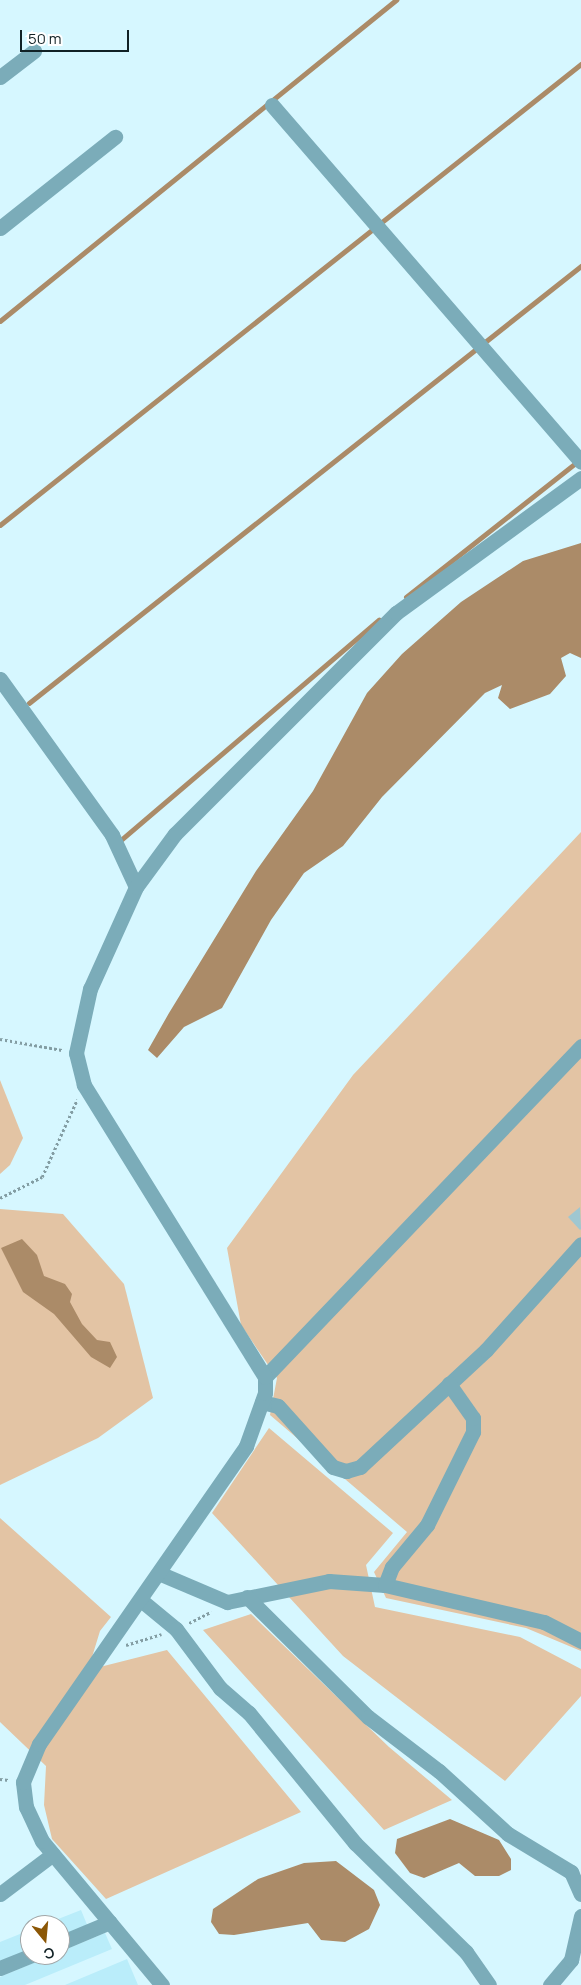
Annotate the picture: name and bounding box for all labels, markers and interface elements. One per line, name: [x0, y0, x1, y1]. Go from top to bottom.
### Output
scale bar: [22, 20, 131, 52]
text: 50 m: [28, 28, 62, 49]
north arrow: [20, 1915, 70, 1965]
text: С: [42, 1943, 57, 1964]

